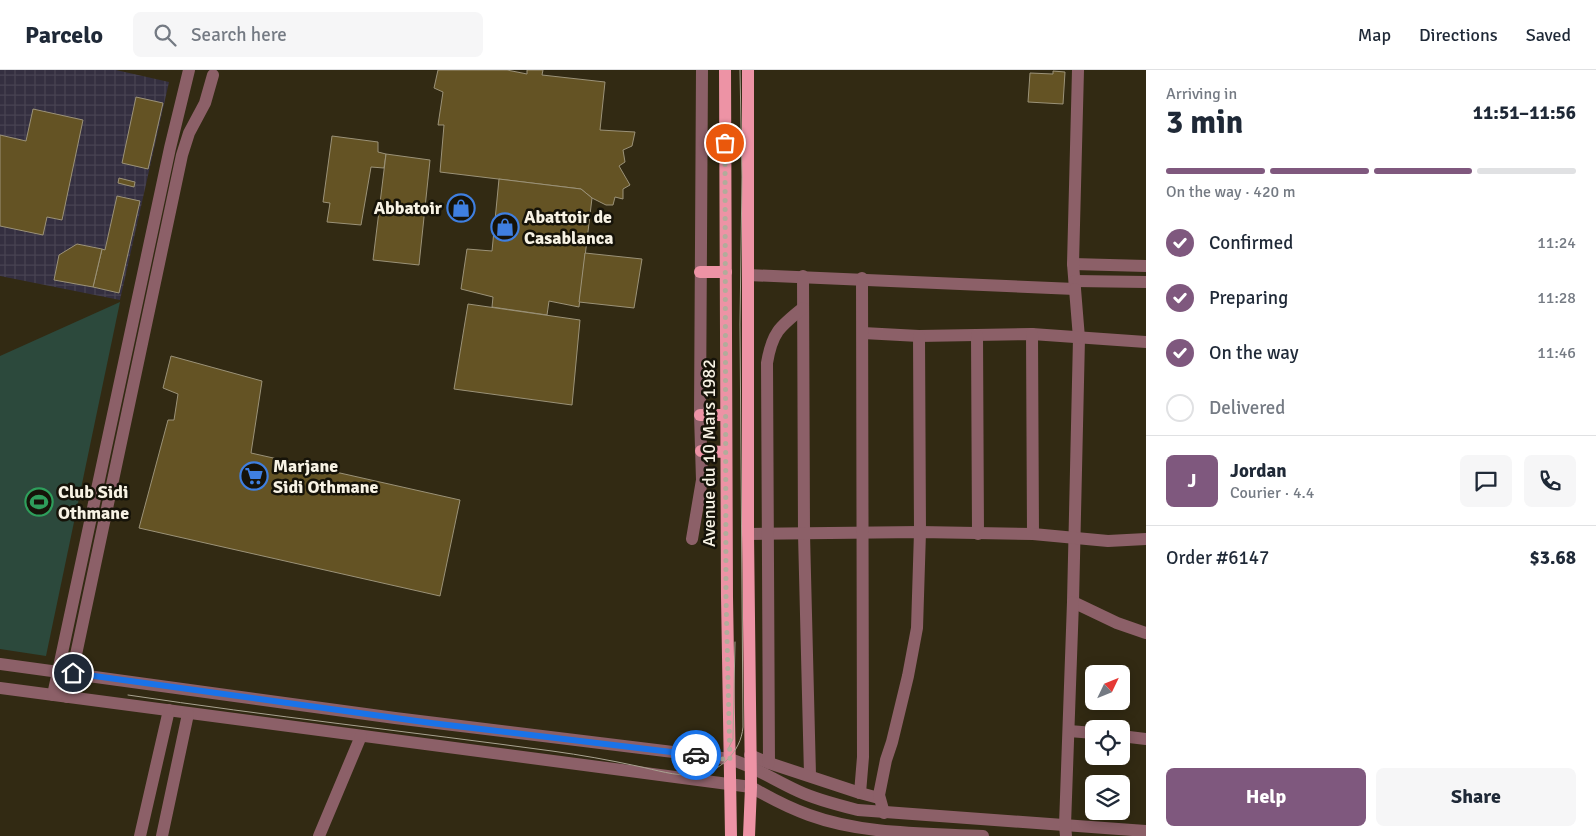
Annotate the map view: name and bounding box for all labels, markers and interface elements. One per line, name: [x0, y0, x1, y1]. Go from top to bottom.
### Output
search box: [133, 12, 483, 57]
text: Parcelo: [25, 20, 103, 50]
icon: search: [151, 21, 179, 49]
text: Search here: [191, 23, 287, 47]
text: Map: [1358, 24, 1391, 46]
text: Directions: [1419, 24, 1498, 46]
text: Saved: [1526, 24, 1571, 46]
text: Arriving in: [1166, 84, 1237, 104]
text: 11:51–11:56: [1473, 101, 1576, 125]
text: 3 min: [1166, 103, 1243, 142]
pin: [704, 122, 746, 164]
icon: bag: [711, 129, 739, 157]
text: On the way · 420 m: [1166, 182, 1296, 202]
shop icon: Abbatoir: [446, 193, 476, 223]
place label: Abbatoir: [374, 197, 443, 219]
place label: Abattoir de Casablanca: [524, 206, 614, 249]
shop icon: Abattoir de Casablanca: [490, 212, 520, 242]
icon: check: [1166, 229, 1194, 257]
text: Confirmed: [1209, 231, 1293, 255]
text: 11:24: [1537, 233, 1576, 253]
icon: check: [1166, 284, 1194, 312]
text: Preparing: [1209, 286, 1288, 310]
text: 11:28: [1537, 288, 1576, 308]
icon: check: [1166, 339, 1194, 367]
text: On the way: [1209, 341, 1299, 365]
text: 11:46: [1537, 343, 1576, 363]
street label: Avenue du 10 Mars 1982: [698, 359, 720, 547]
text: Delivered: [1209, 396, 1285, 420]
place label: Marjane Sidi Othmane: [273, 455, 379, 498]
button: chat: [1460, 455, 1512, 507]
button: phone: [1524, 455, 1576, 507]
text: Jordan: [1230, 459, 1287, 483]
supermarket icon: Marjane Sidi Othmane: [239, 461, 269, 491]
text: J: [1188, 469, 1196, 493]
place label: Club Sidi Othmane: [58, 481, 129, 524]
text: Courier · 4.4: [1230, 483, 1314, 503]
sports icon: Club Sidi Othmane: [24, 487, 54, 517]
text: Order #6147: [1166, 546, 1269, 570]
text: $3.68: [1530, 546, 1576, 570]
pin: [52, 652, 94, 694]
icon: home: [59, 659, 87, 687]
north arrow: [1085, 665, 1130, 710]
map controls: [1085, 665, 1130, 820]
button: locate: [1085, 720, 1130, 765]
courier: [671, 730, 721, 780]
icon: car: [682, 741, 710, 769]
button: Help: [1166, 768, 1366, 826]
button: Share: [1376, 768, 1576, 826]
button: layers: [1085, 775, 1130, 820]

